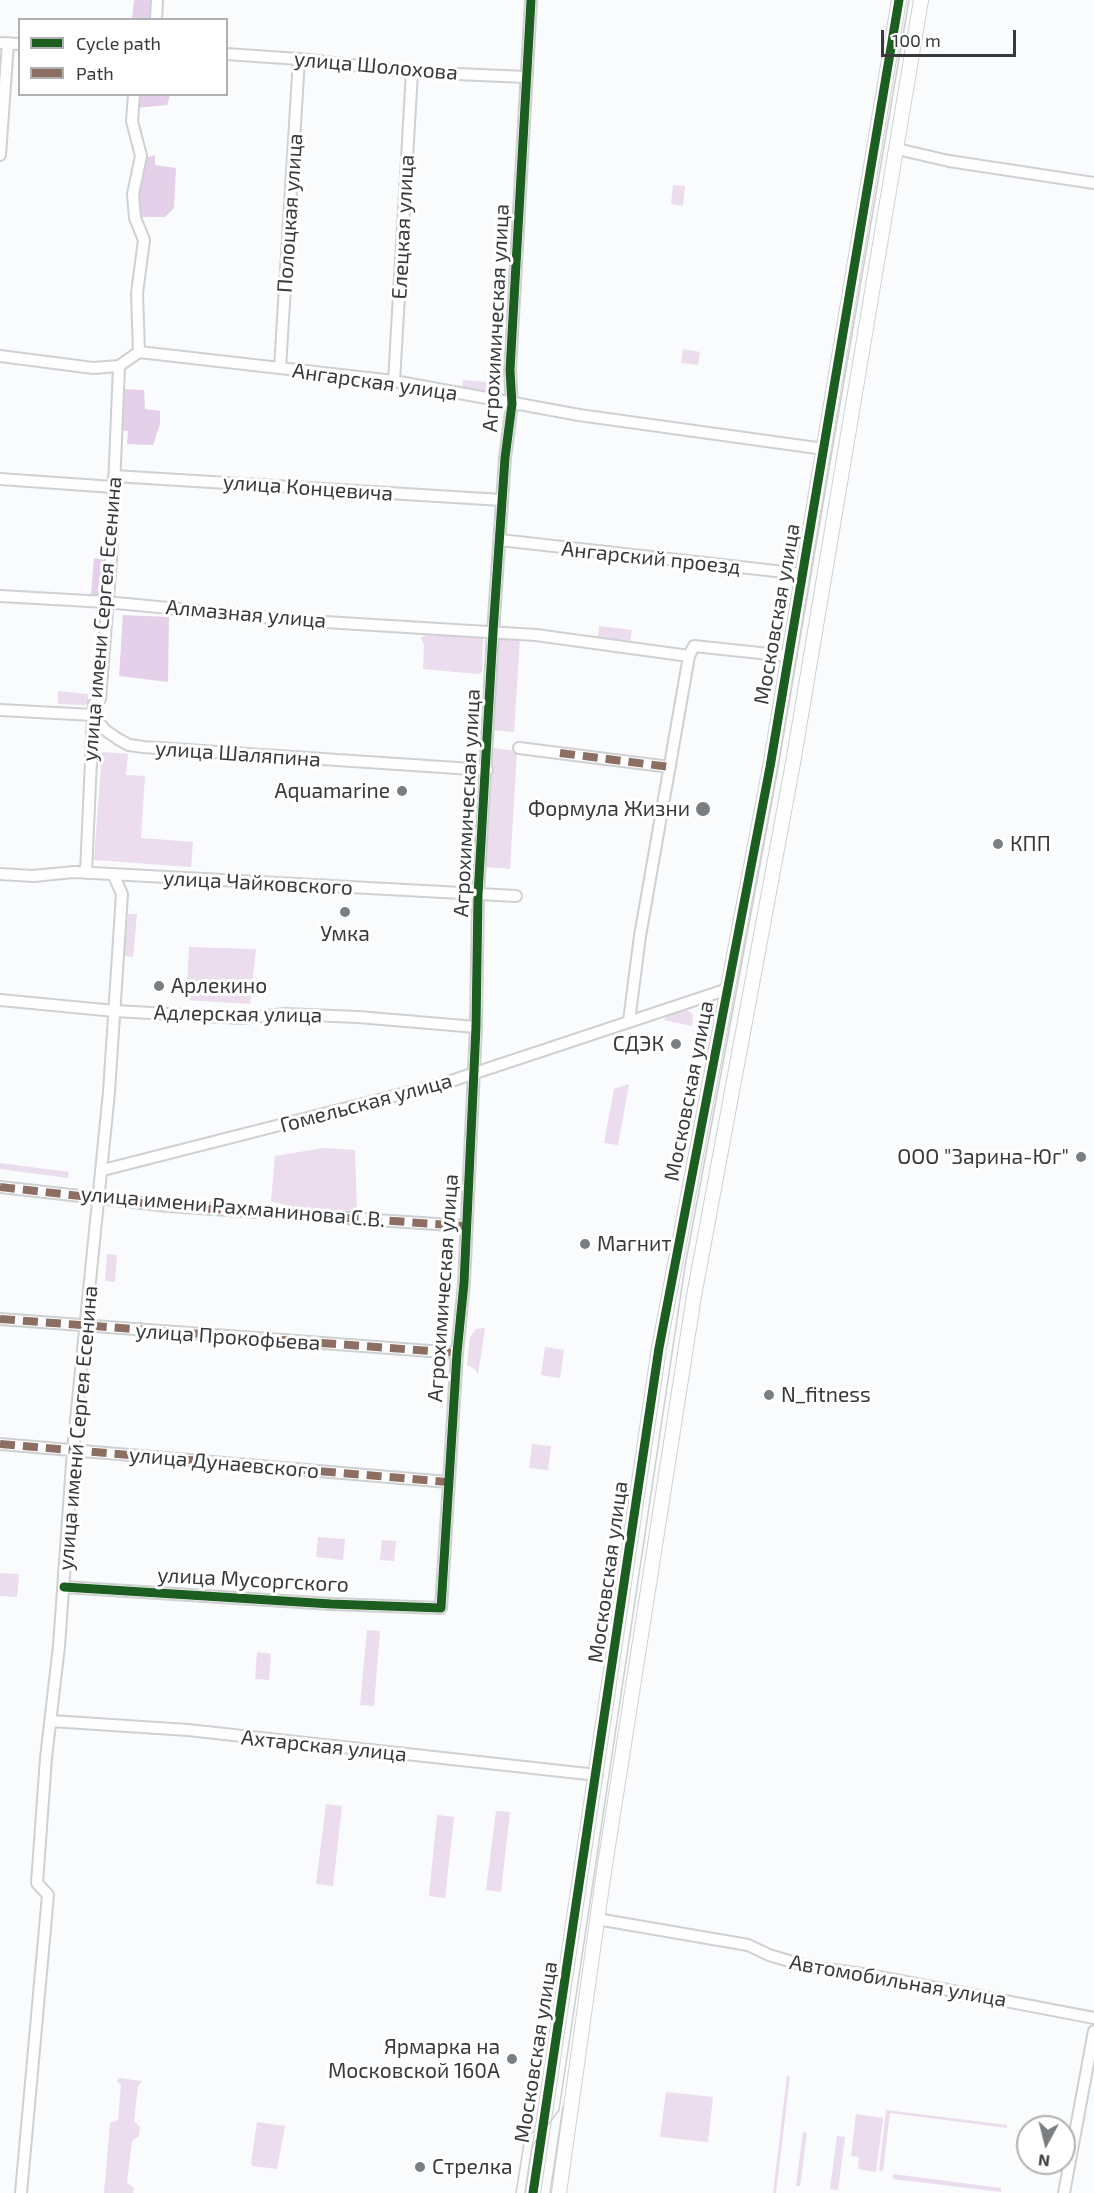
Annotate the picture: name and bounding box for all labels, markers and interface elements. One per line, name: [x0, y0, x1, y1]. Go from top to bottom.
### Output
legend: [18, 18, 228, 96]
scale bar: [884, 18, 1019, 56]
text: 100 m: [892, 29, 941, 51]
text: Cycle path: [76, 32, 161, 54]
street label: улица Шолохова: [293, 46, 459, 86]
text: Path: [76, 62, 114, 84]
street label: Полоцкая улица: [272, 132, 308, 294]
street label: Елецкая улица: [387, 154, 419, 300]
street label: Агрохимическая улица: [477, 203, 515, 433]
street label: Ангарская улица: [291, 358, 459, 406]
street label: улица Концевича: [222, 469, 394, 507]
street label: улица имени Сергея Есенина: [77, 476, 127, 762]
street label: Московская улица: [749, 521, 805, 707]
street label: Ангарский проезд: [560, 536, 742, 580]
street label: Алмазная улица: [165, 594, 327, 634]
street label: Агрохимическая улица: [448, 688, 486, 918]
street label: улица Шаляпина: [154, 736, 322, 772]
place label: Aquamarine: [274, 778, 390, 804]
marker: Aquamarine: [395, 784, 409, 798]
place label: Формула Жизни: [528, 796, 690, 822]
marker: Формула Жизни: [694, 800, 712, 818]
place label: КПП: [1010, 831, 1051, 857]
marker: КПП: [991, 837, 1005, 851]
street label: улица Чайковского: [162, 865, 354, 901]
marker: Умка: [338, 905, 352, 919]
place label: Умка: [320, 921, 370, 947]
place label: Арлекино: [171, 973, 267, 999]
marker: Арлекино: [152, 979, 166, 993]
street label: Московская улица: [659, 999, 719, 1183]
street label: Адлерская улица: [153, 1000, 323, 1028]
place label: СДЭК: [613, 1031, 664, 1057]
marker: СДЭК: [669, 1037, 683, 1051]
street label: Гомельская улица: [277, 1068, 455, 1138]
place label: ООО "Зарина-Юг": [897, 1144, 1069, 1170]
marker: ООО "Зарина-Юг": [1074, 1150, 1088, 1164]
street label: Агрохимическая улица: [422, 1173, 464, 1403]
street label: улица имени Рахманинова С.В.: [80, 1181, 386, 1233]
place label: Магнит: [597, 1231, 672, 1257]
marker: Магнит: [578, 1237, 592, 1251]
street label: улица имени Сергея Есенина: [53, 1285, 103, 1571]
street label: улица Прокофьева: [135, 1318, 321, 1356]
place label: N_fitness: [781, 1382, 871, 1408]
marker: N_fitness: [762, 1388, 776, 1402]
street label: улица Дунаевского: [128, 1442, 320, 1484]
street label: Московская улица: [583, 1479, 633, 1665]
street label: улица Мусоргского: [157, 1562, 349, 1598]
street label: Ахтарская улица: [240, 1725, 408, 1767]
street label: Автомобильная улица: [788, 1949, 1008, 2013]
street label: Московская улица: [509, 1959, 563, 2145]
place label: Ярмарка на Московской 160А: [328, 2034, 500, 2084]
marker: Ярмарка на Московской 160А: [505, 2052, 519, 2066]
north arrow: [1016, 2115, 1076, 2175]
text: N: [1037, 2151, 1051, 2172]
place label: Стрелка: [432, 2154, 512, 2180]
marker: Стрелка: [413, 2160, 427, 2174]

